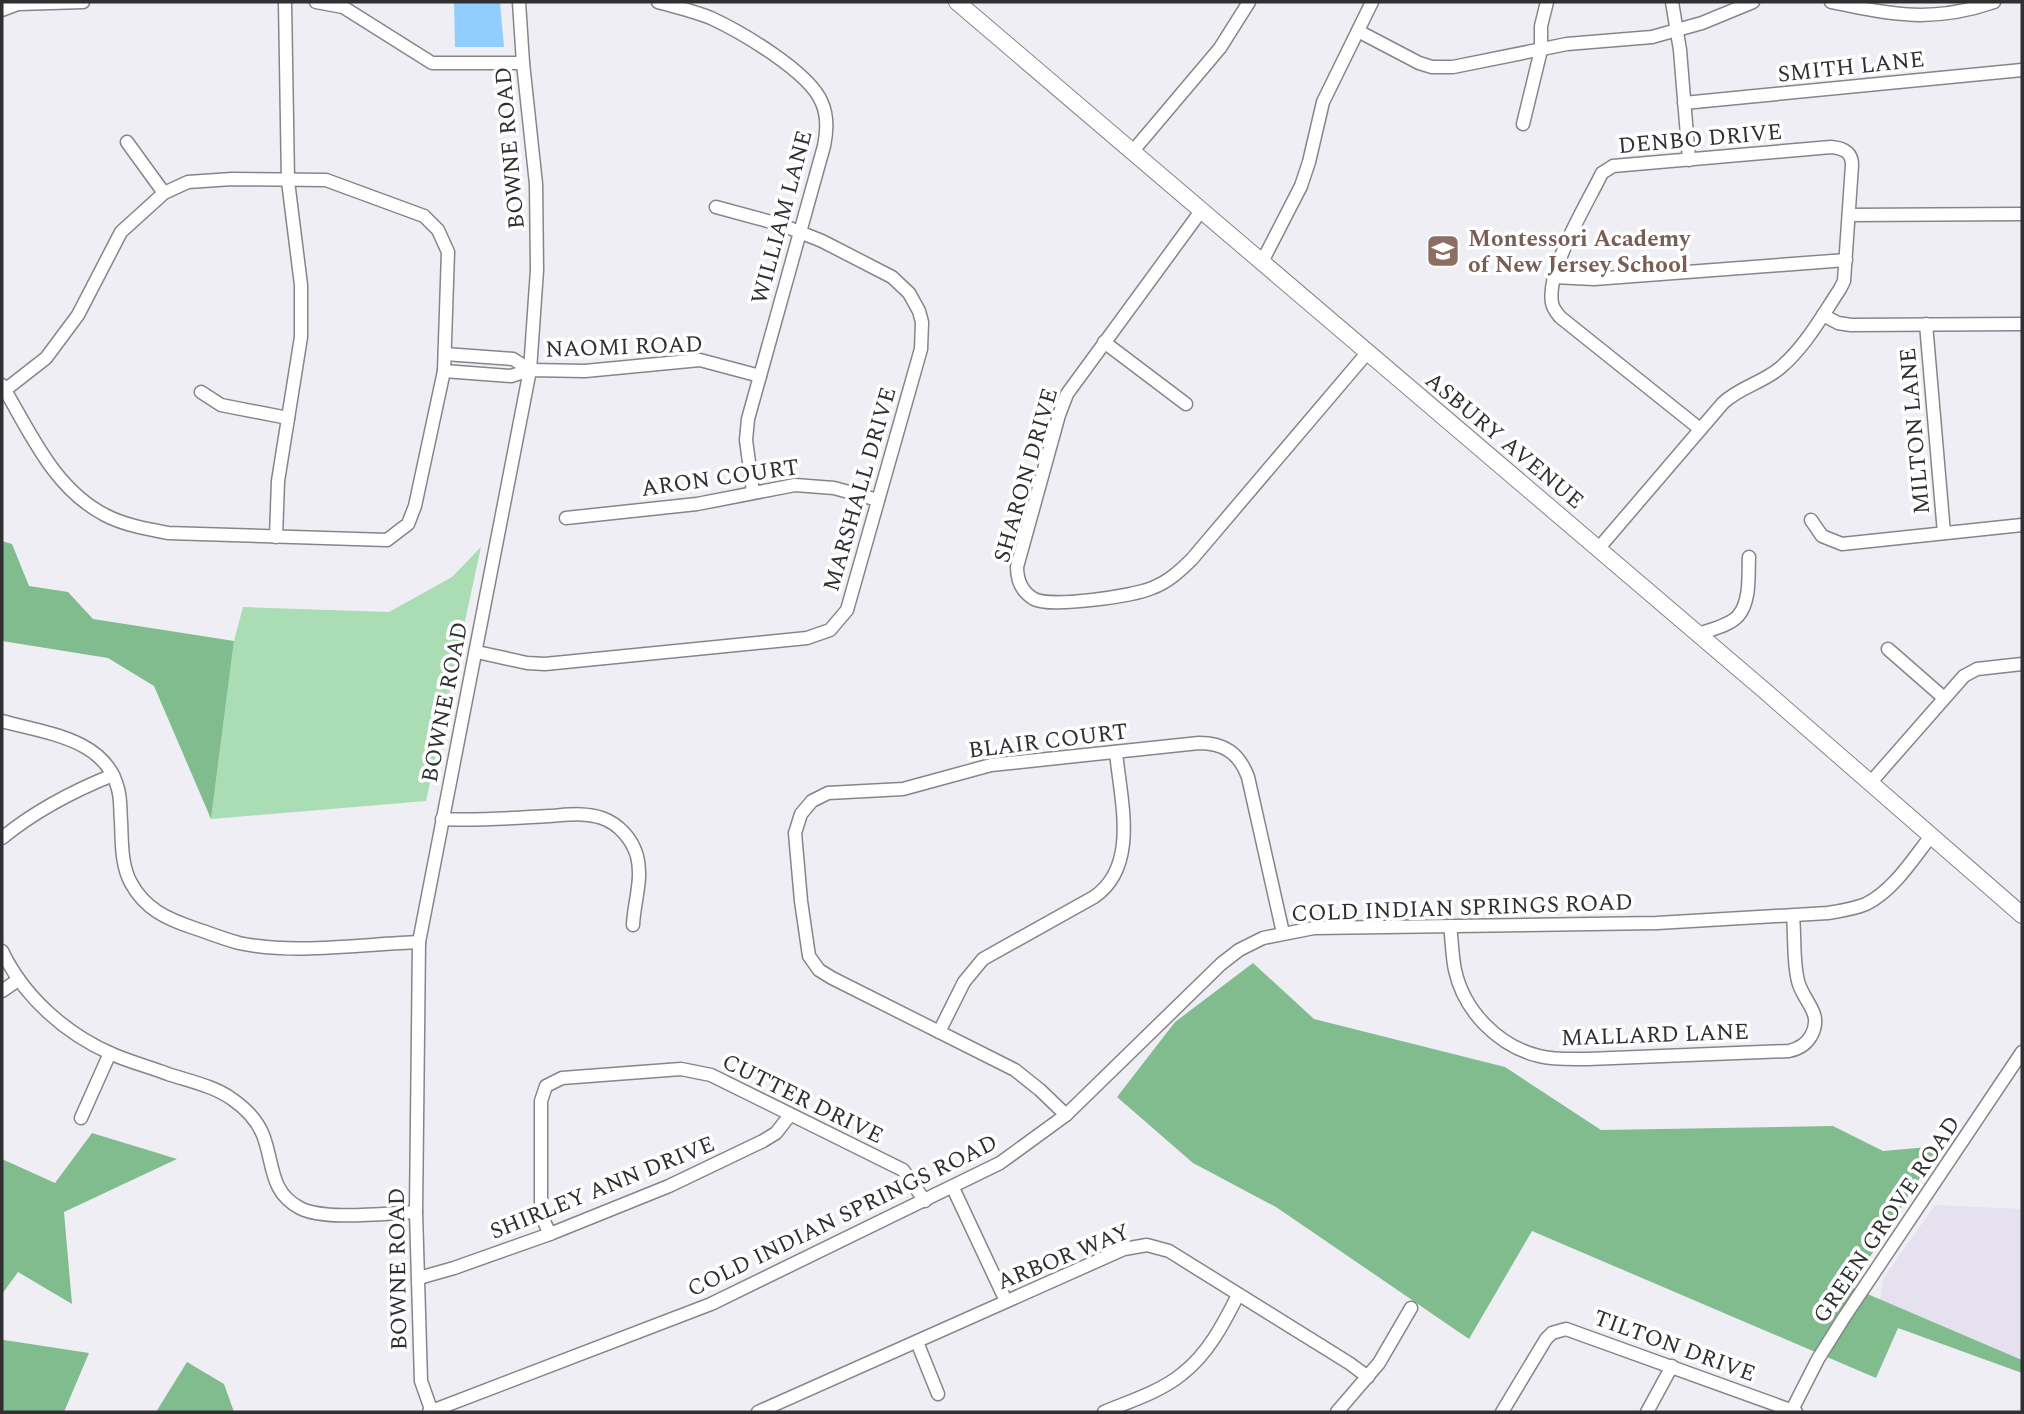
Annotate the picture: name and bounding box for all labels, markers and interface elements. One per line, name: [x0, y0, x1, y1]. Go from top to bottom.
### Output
street label: SMITH LANE: [1776, 42, 1926, 93]
street label: BOWNE ROAD: [486, 65, 535, 231]
street label: DENBO DRIVE: [1617, 115, 1784, 164]
street label: WILLIAM LANE: [742, 127, 822, 308]
place label: Montessori Academy of New Jersey School: [1468, 222, 1691, 283]
school or university icon: Montessori Academy of New Jersey School: [1424, 232, 1462, 270]
street label: NAOMI ROAD: [545, 327, 703, 368]
street label: MILTON LANE: [1891, 346, 1940, 516]
street label: ASBURY AVENUE: [1417, 364, 1591, 518]
street label: MARSHALL DRIVE: [815, 383, 906, 596]
street label: SHARON DRIVE: [985, 384, 1068, 567]
street label: ARON COURT: [639, 450, 802, 507]
street label: BOWNE ROAD: [413, 619, 478, 786]
street label: BLAIR COURT: [966, 714, 1130, 769]
street label: COLD INDIAN SPRINGS ROAD: [1291, 885, 1633, 932]
street label: MALLARD LANE: [1560, 1015, 1750, 1056]
street label: CUTTER DRIVE: [716, 1045, 889, 1154]
street label: GREEN GROVE ROAD: [1805, 1109, 1970, 1331]
street label: COLD INDIAN SPRINGS ROAD: [681, 1126, 1004, 1307]
street label: SHIRLEY ANN DRIVE: [485, 1127, 720, 1250]
street label: BOWNE ROAD: [380, 1187, 417, 1351]
street label: ARBOR WAY: [992, 1215, 1135, 1300]
street label: TILTON DRIVE: [1589, 1301, 1760, 1392]

